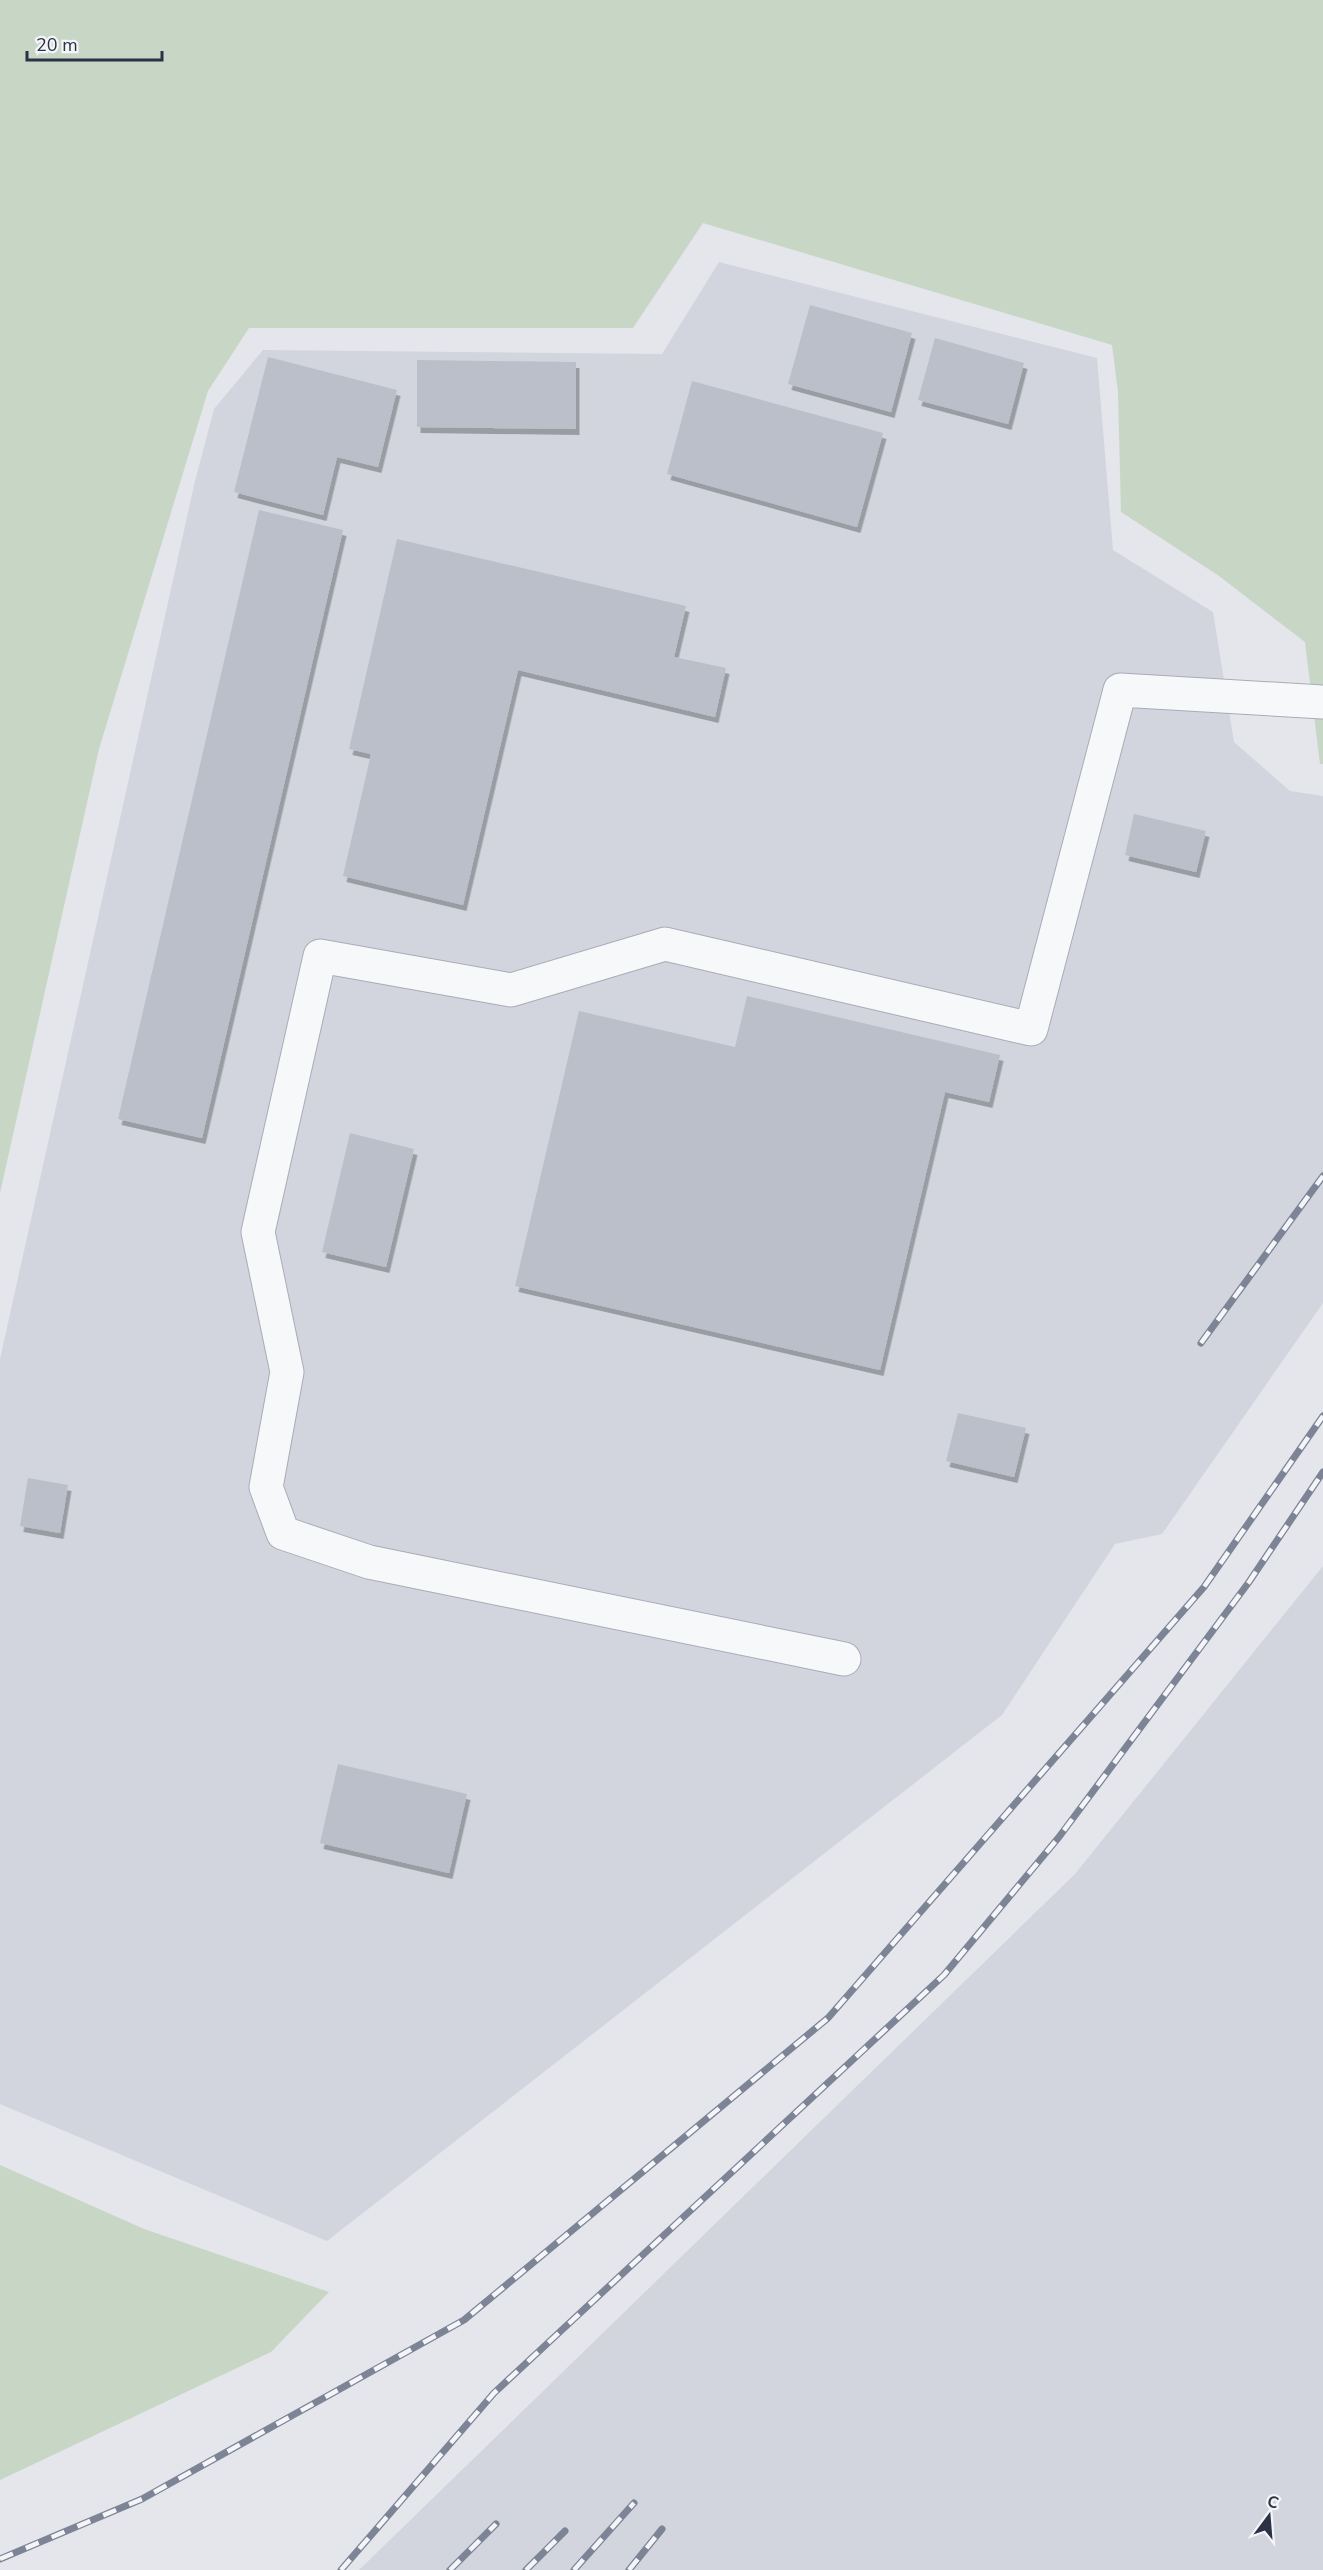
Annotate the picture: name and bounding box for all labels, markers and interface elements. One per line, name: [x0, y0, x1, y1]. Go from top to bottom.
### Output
scale bar: [27, 24, 162, 62]
text: 20 m: [36, 33, 78, 57]
north arrow: [1239, 2486, 1299, 2546]
text: С: [1265, 2490, 1281, 2515]

